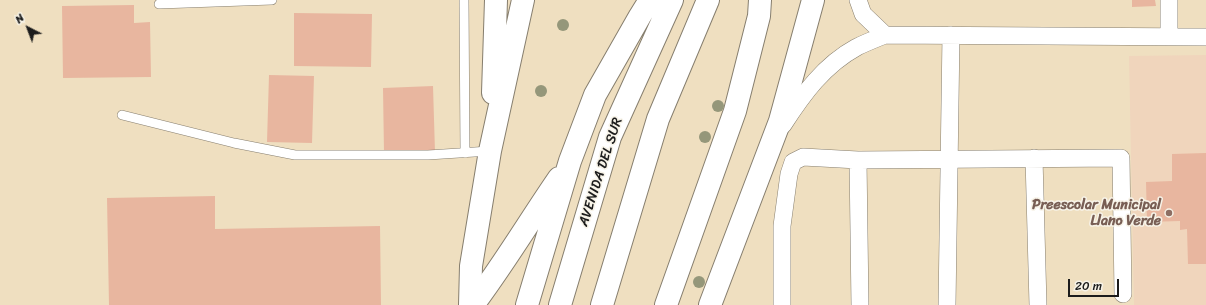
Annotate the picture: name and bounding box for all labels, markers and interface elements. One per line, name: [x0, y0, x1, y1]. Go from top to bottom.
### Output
north arrow: [8, 8, 48, 48]
text: N: [10, 9, 29, 28]
street label: AVENIDA DEL SUR: [575, 115, 627, 229]
place label: Preescolar Municipal Llano Verde: [1032, 197, 1161, 230]
marker: Preescolar Municipal Llano Verde: [1164, 208, 1174, 218]
scale bar: [1070, 271, 1121, 297]
text: 20 m: [1075, 275, 1102, 297]

